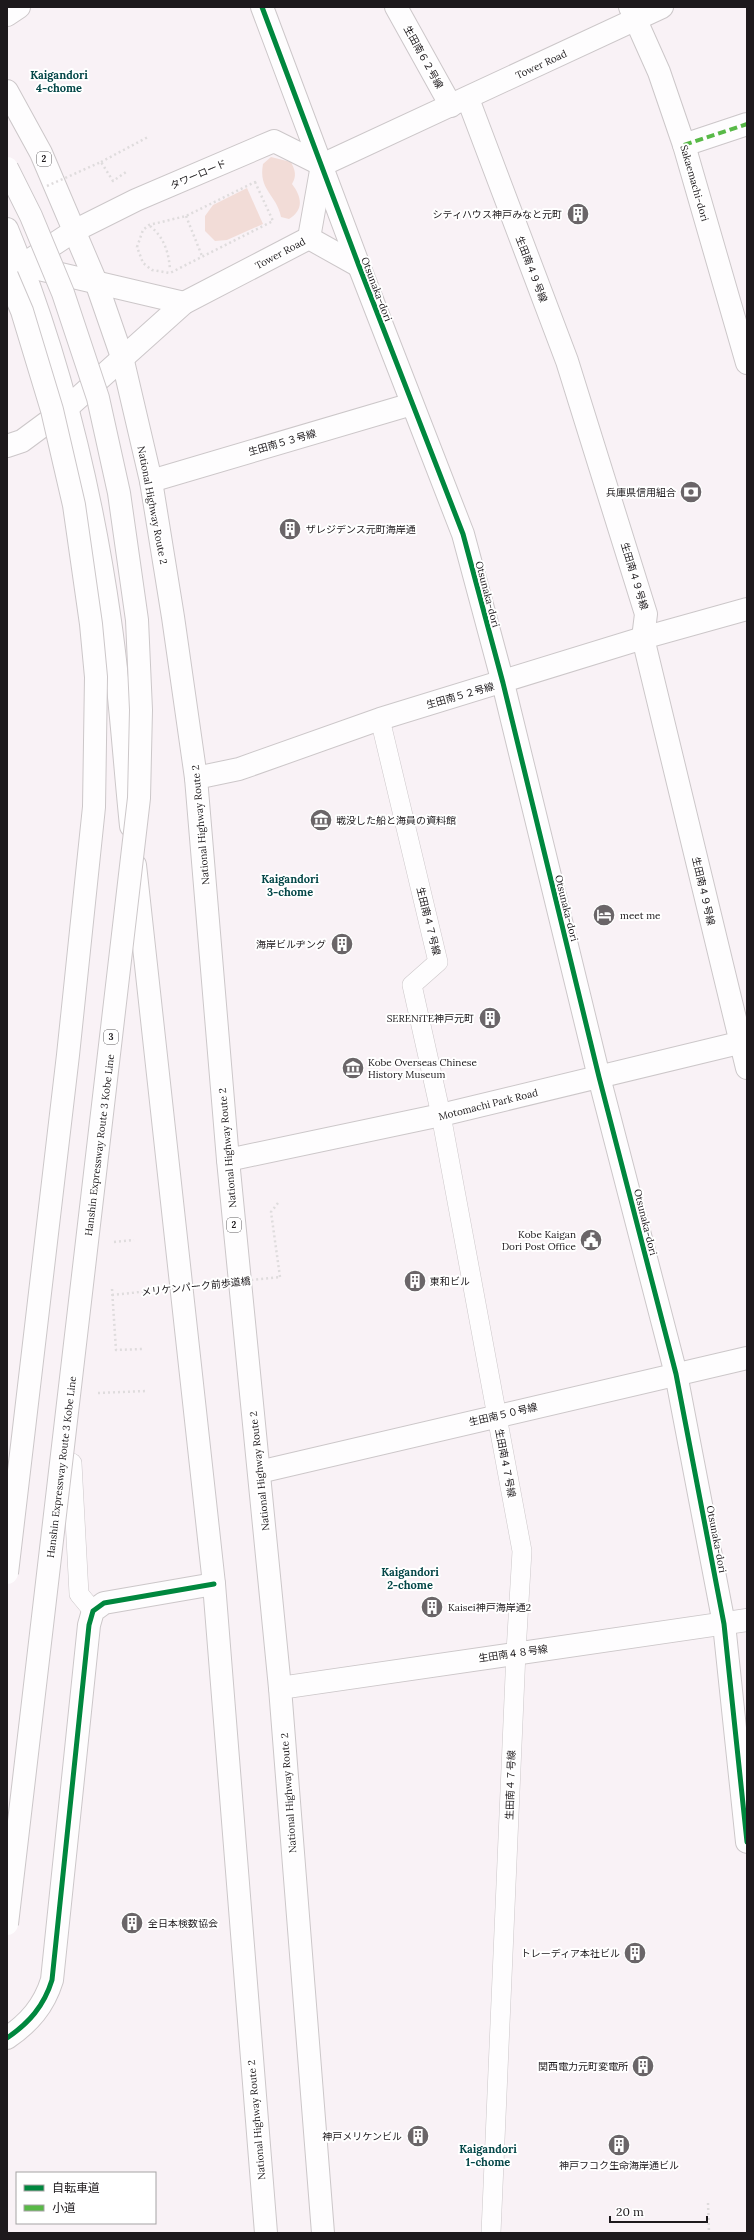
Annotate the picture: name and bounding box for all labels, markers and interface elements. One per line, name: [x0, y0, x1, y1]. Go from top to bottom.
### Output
street label: 生田南６２号線: [401, 23, 446, 91]
street label: Tower Road: [513, 47, 569, 82]
district label: Kaigandori 4-chome: [30, 68, 88, 95]
street label: Sakaemachi-dori: [677, 143, 712, 223]
road number: 2: [37, 152, 51, 166]
street label: タワーロード: [168, 157, 228, 192]
building icon: シティハウス神戸みなと元町: [565, 201, 591, 227]
place label: シティハウス神戸みなと元町: [433, 208, 562, 221]
street label: 生田南４９号線: [513, 234, 550, 304]
street label: Tower Road: [253, 235, 308, 272]
street label: Otsunaka-dori: [358, 255, 395, 323]
street label: 生田南５３号線: [247, 427, 318, 458]
street label: National Highway Route 2: [135, 445, 170, 565]
bank icon: 兵庫県信用組合: [678, 479, 704, 505]
place label: 兵庫県信用組合: [606, 486, 676, 499]
building icon: ザレジデンス元町海岸通: [277, 516, 303, 542]
place label: ザレジデンス元町海岸通: [306, 523, 416, 536]
street label: 生田南４９号線: [618, 541, 651, 612]
street label: Otsunaka-dori: [472, 560, 503, 629]
street label: 生田南５２号線: [425, 680, 496, 711]
street label: National Highway Route 2: [189, 765, 212, 885]
museum icon: 戦没した船と海員の資料館: [308, 807, 334, 833]
place label: 戦没した船と海員の資料館: [336, 814, 456, 827]
street label: 生田南４９号線: [689, 856, 718, 927]
district label: Kaigandori 3-chome: [261, 872, 319, 899]
street label: Otsunaka-dori: [552, 874, 581, 943]
street label: 生田南４７号線: [414, 886, 443, 957]
hotel icon: meet me: [591, 902, 617, 928]
place label: meet me: [620, 909, 661, 922]
building icon: 海岸ビルヂング: [329, 931, 355, 957]
place label: 海岸ビルヂング: [256, 938, 326, 951]
building icon: SERENiTE神戸元町: [477, 1005, 503, 1031]
place label: SERENiTE神戸元町: [387, 1012, 474, 1025]
road number: 3: [104, 1030, 118, 1044]
street label: Hanshin Expressway Route 3 Kobe Line: [82, 1053, 117, 1237]
museum icon: Kobe Overseas Chinese History Museum: [340, 1055, 366, 1081]
place label: Kobe Overseas Chinese History Museum: [368, 1056, 477, 1081]
street label: Motomachi Park Road: [437, 1086, 539, 1123]
street label: National Highway Route 2: [216, 1088, 239, 1208]
street label: Otsunaka-dori: [631, 1188, 660, 1257]
road number: 2: [227, 1218, 241, 1232]
public building icon: Kobe Kaigan Dori Post Office: [578, 1227, 604, 1253]
place label: Kobe Kaigan Dori Post Office: [502, 1228, 577, 1253]
building icon: 東和ビル: [402, 1268, 428, 1294]
street label: メリケンパーク前歩道橋: [141, 1274, 251, 1299]
place label: 東和ビル: [430, 1275, 470, 1288]
street label: Hanshin Expressway Route 3 Kobe Line: [44, 1375, 79, 1559]
street label: 生田南５０号線: [468, 1400, 539, 1429]
street label: National Highway Route 2: [247, 1410, 272, 1531]
street label: 生田南４７号線: [492, 1427, 519, 1499]
street label: Otsunaka-dori: [704, 1504, 729, 1574]
district label: Kaigandori 2-chome: [381, 1565, 439, 1592]
building icon: Kaisei神戸海岸通2: [419, 1594, 445, 1620]
place label: Kaisei神戸海岸通2: [448, 1601, 531, 1614]
street label: 生田南４８号線: [478, 1642, 549, 1665]
street label: National Highway Route 2: [278, 1733, 299, 1853]
street label: 生田南４７号線: [503, 1750, 518, 1820]
building icon: 全日本検数協会: [119, 1910, 145, 1936]
place label: 全日本検数協会: [148, 1917, 218, 1930]
building icon: トレーディア本社ビル: [622, 1940, 648, 1966]
place label: トレーディア本社ビル: [521, 1947, 620, 1960]
building icon: 関西電力元町変電所: [630, 2053, 656, 2079]
street label: National Highway Route 2: [245, 2060, 268, 2180]
place label: 関西電力元町変電所: [538, 2060, 628, 2073]
building icon: 神戸メリケンビル: [405, 2123, 431, 2149]
place label: 神戸メリケンビル: [322, 2130, 402, 2143]
building icon: 神戸フコク生命海岸通ビル: [606, 2132, 632, 2158]
district label: Kaigandori 1-chome: [459, 2142, 517, 2169]
place label: 神戸フコク生命海岸通ビル: [559, 2159, 679, 2172]
legend: [16, 2172, 156, 2224]
text: 自転車道: [52, 2180, 100, 2195]
scale bar: [610, 2198, 707, 2224]
text: 小道: [52, 2200, 76, 2215]
text: 20 m: [616, 2204, 644, 2219]

